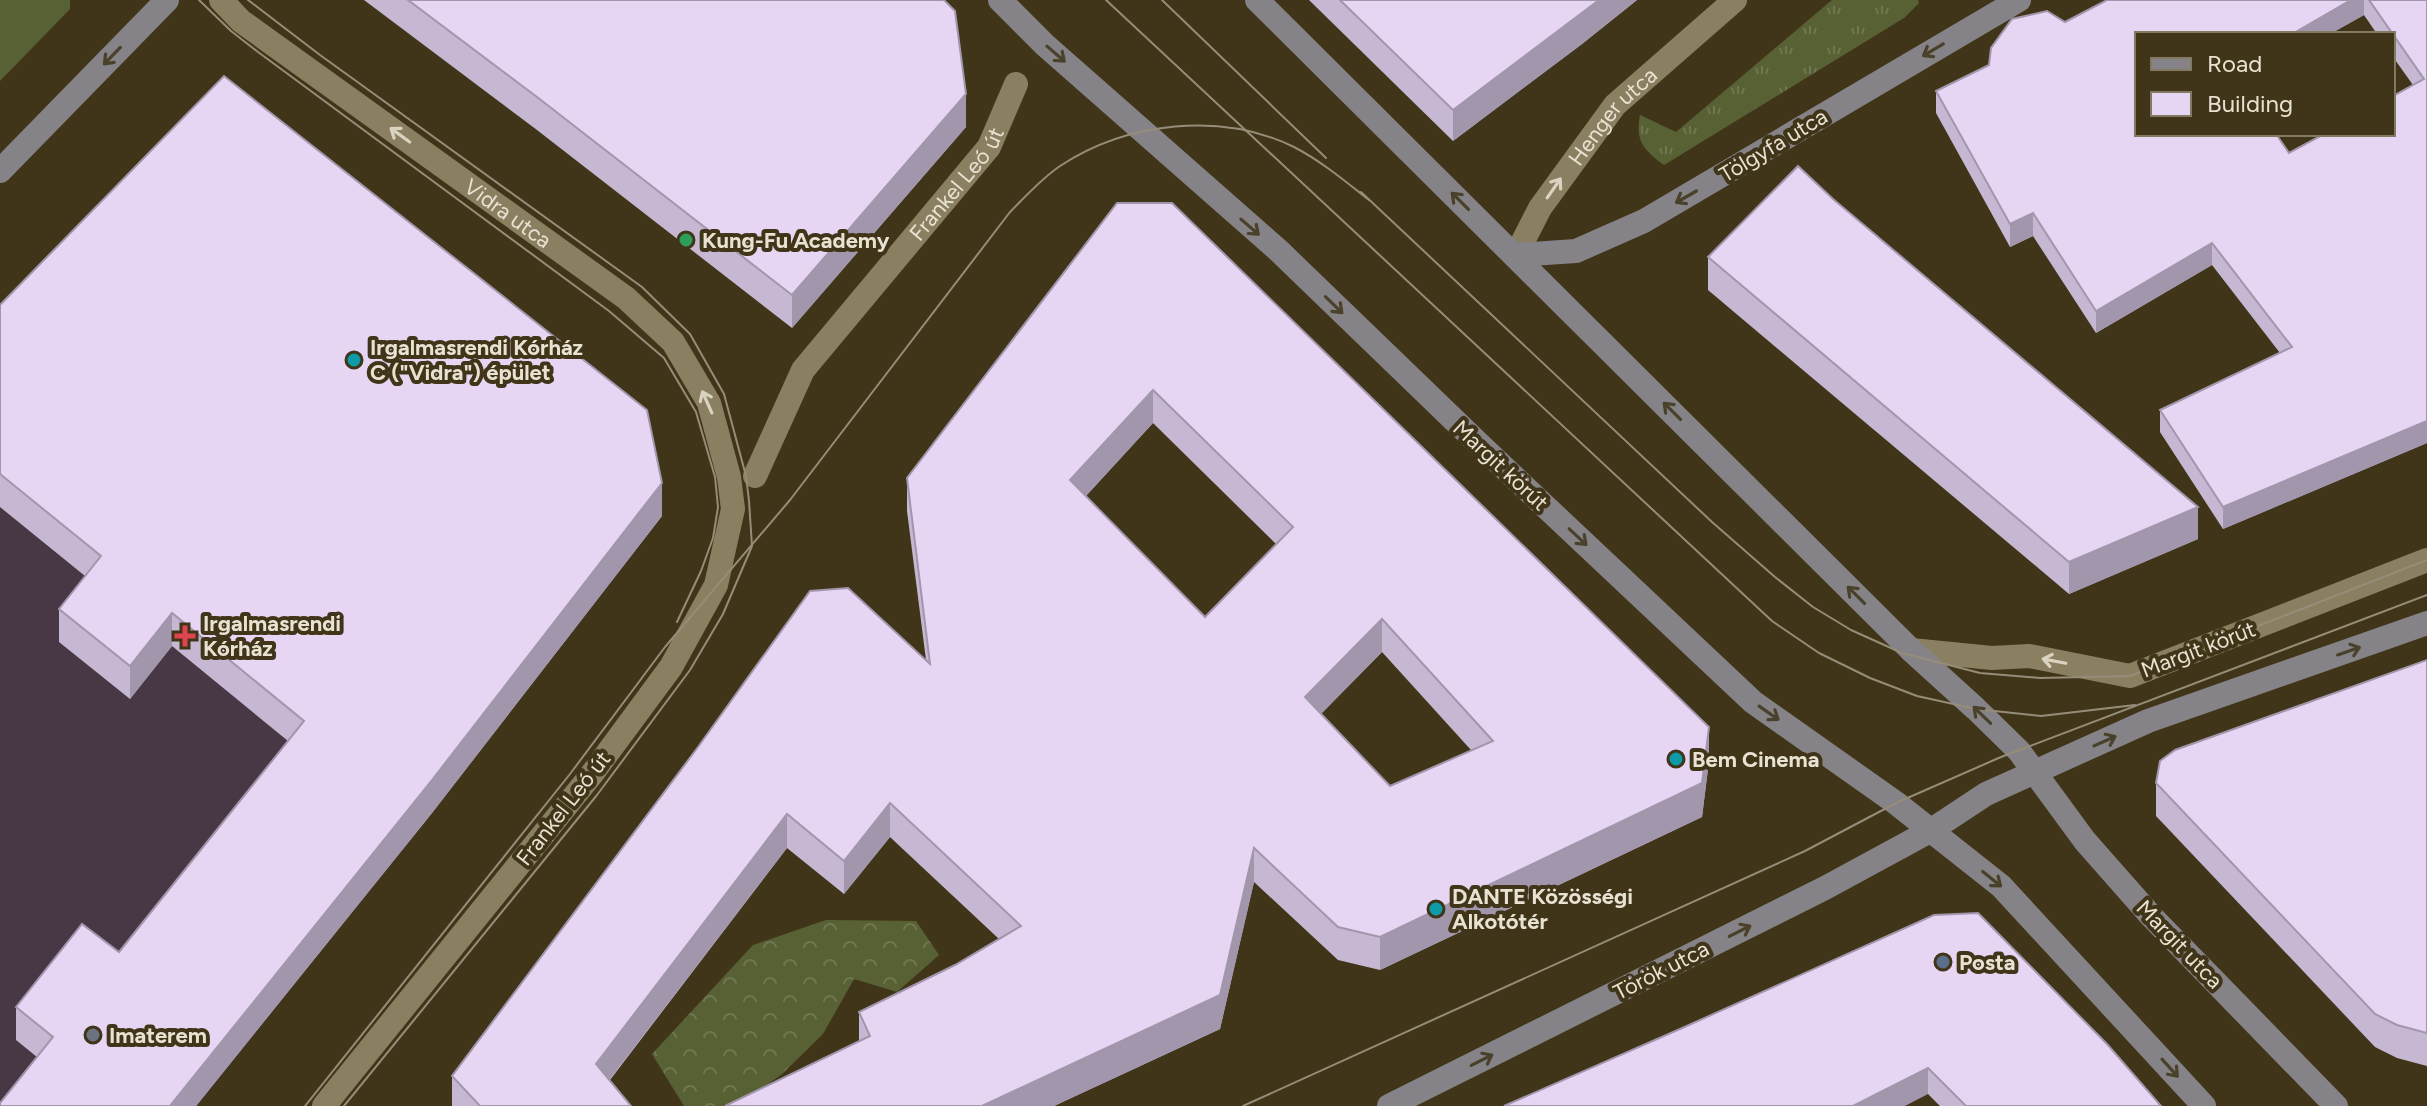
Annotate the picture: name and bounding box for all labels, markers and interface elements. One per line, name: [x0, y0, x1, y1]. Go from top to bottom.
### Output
legend: [2135, 32, 2395, 136]
one-way arrow: [1922, 42, 1945, 58]
one-way arrow: [1046, 45, 1066, 63]
one-way arrow: [103, 46, 122, 66]
text: Road: [2207, 49, 2262, 78]
street label: Henger utca: [1562, 62, 1663, 171]
text: Building: [2207, 89, 2293, 118]
street label: Tölgyfa utca: [1714, 103, 1832, 188]
street label: Frankel Leó út: [904, 123, 1010, 246]
one-way arrow: [389, 127, 411, 143]
street label: Vidra utca: [459, 173, 557, 254]
one-way arrow: [1546, 177, 1562, 199]
one-way arrow: [1674, 190, 1698, 205]
one-way arrow: [1450, 191, 1470, 210]
one-way arrow: [1240, 218, 1260, 236]
place label: Kung-Fu Academy: [702, 227, 890, 254]
marker: Kung-Fu Academy: [677, 231, 695, 249]
one-way arrow: [1324, 295, 1344, 314]
place label: Irgalmasrendi Kórház C ("Vidra") épület: [370, 334, 583, 386]
marker: Irgalmasrendi Kórház C ("Vidra") épület: [345, 351, 363, 369]
one-way arrow: [699, 391, 714, 415]
one-way arrow: [1663, 402, 1682, 421]
street label: Margit körút: [1447, 414, 1554, 516]
one-way arrow: [1567, 528, 1587, 546]
one-way arrow: [1847, 586, 1866, 605]
place label: Irgalmasrendi Kórház: [203, 610, 341, 662]
street label: Margit körút: [2137, 615, 2259, 684]
marker: Irgalmasrendi Kórház: [174, 625, 196, 647]
one-way arrow: [2336, 642, 2361, 657]
one-way arrow: [2041, 652, 2067, 667]
one-way arrow: [1757, 705, 1779, 721]
one-way arrow: [1972, 705, 1992, 724]
one-way arrow: [2092, 732, 2117, 747]
street label: Frankel Leó út: [510, 746, 616, 871]
place label: Bem Cinema: [1692, 746, 1819, 773]
marker: Bem Cinema: [1667, 750, 1685, 768]
one-way arrow: [1981, 870, 2001, 888]
place label: DANTE Közösségi Alkotótér: [1452, 883, 1633, 935]
street label: Margit utca: [2131, 894, 2228, 994]
marker: DANTE Közösségi Alkotótér: [1427, 900, 1445, 918]
one-way arrow: [1727, 922, 1751, 938]
street label: Török utca: [1609, 935, 1713, 1006]
place label: Posta: [1959, 949, 2015, 976]
marker: Posta: [1934, 953, 1952, 971]
place label: Imaterem: [109, 1022, 207, 1049]
marker: Imaterem: [84, 1026, 102, 1044]
one-way arrow: [1470, 1052, 1494, 1067]
one-way arrow: [2161, 1057, 2179, 1077]

